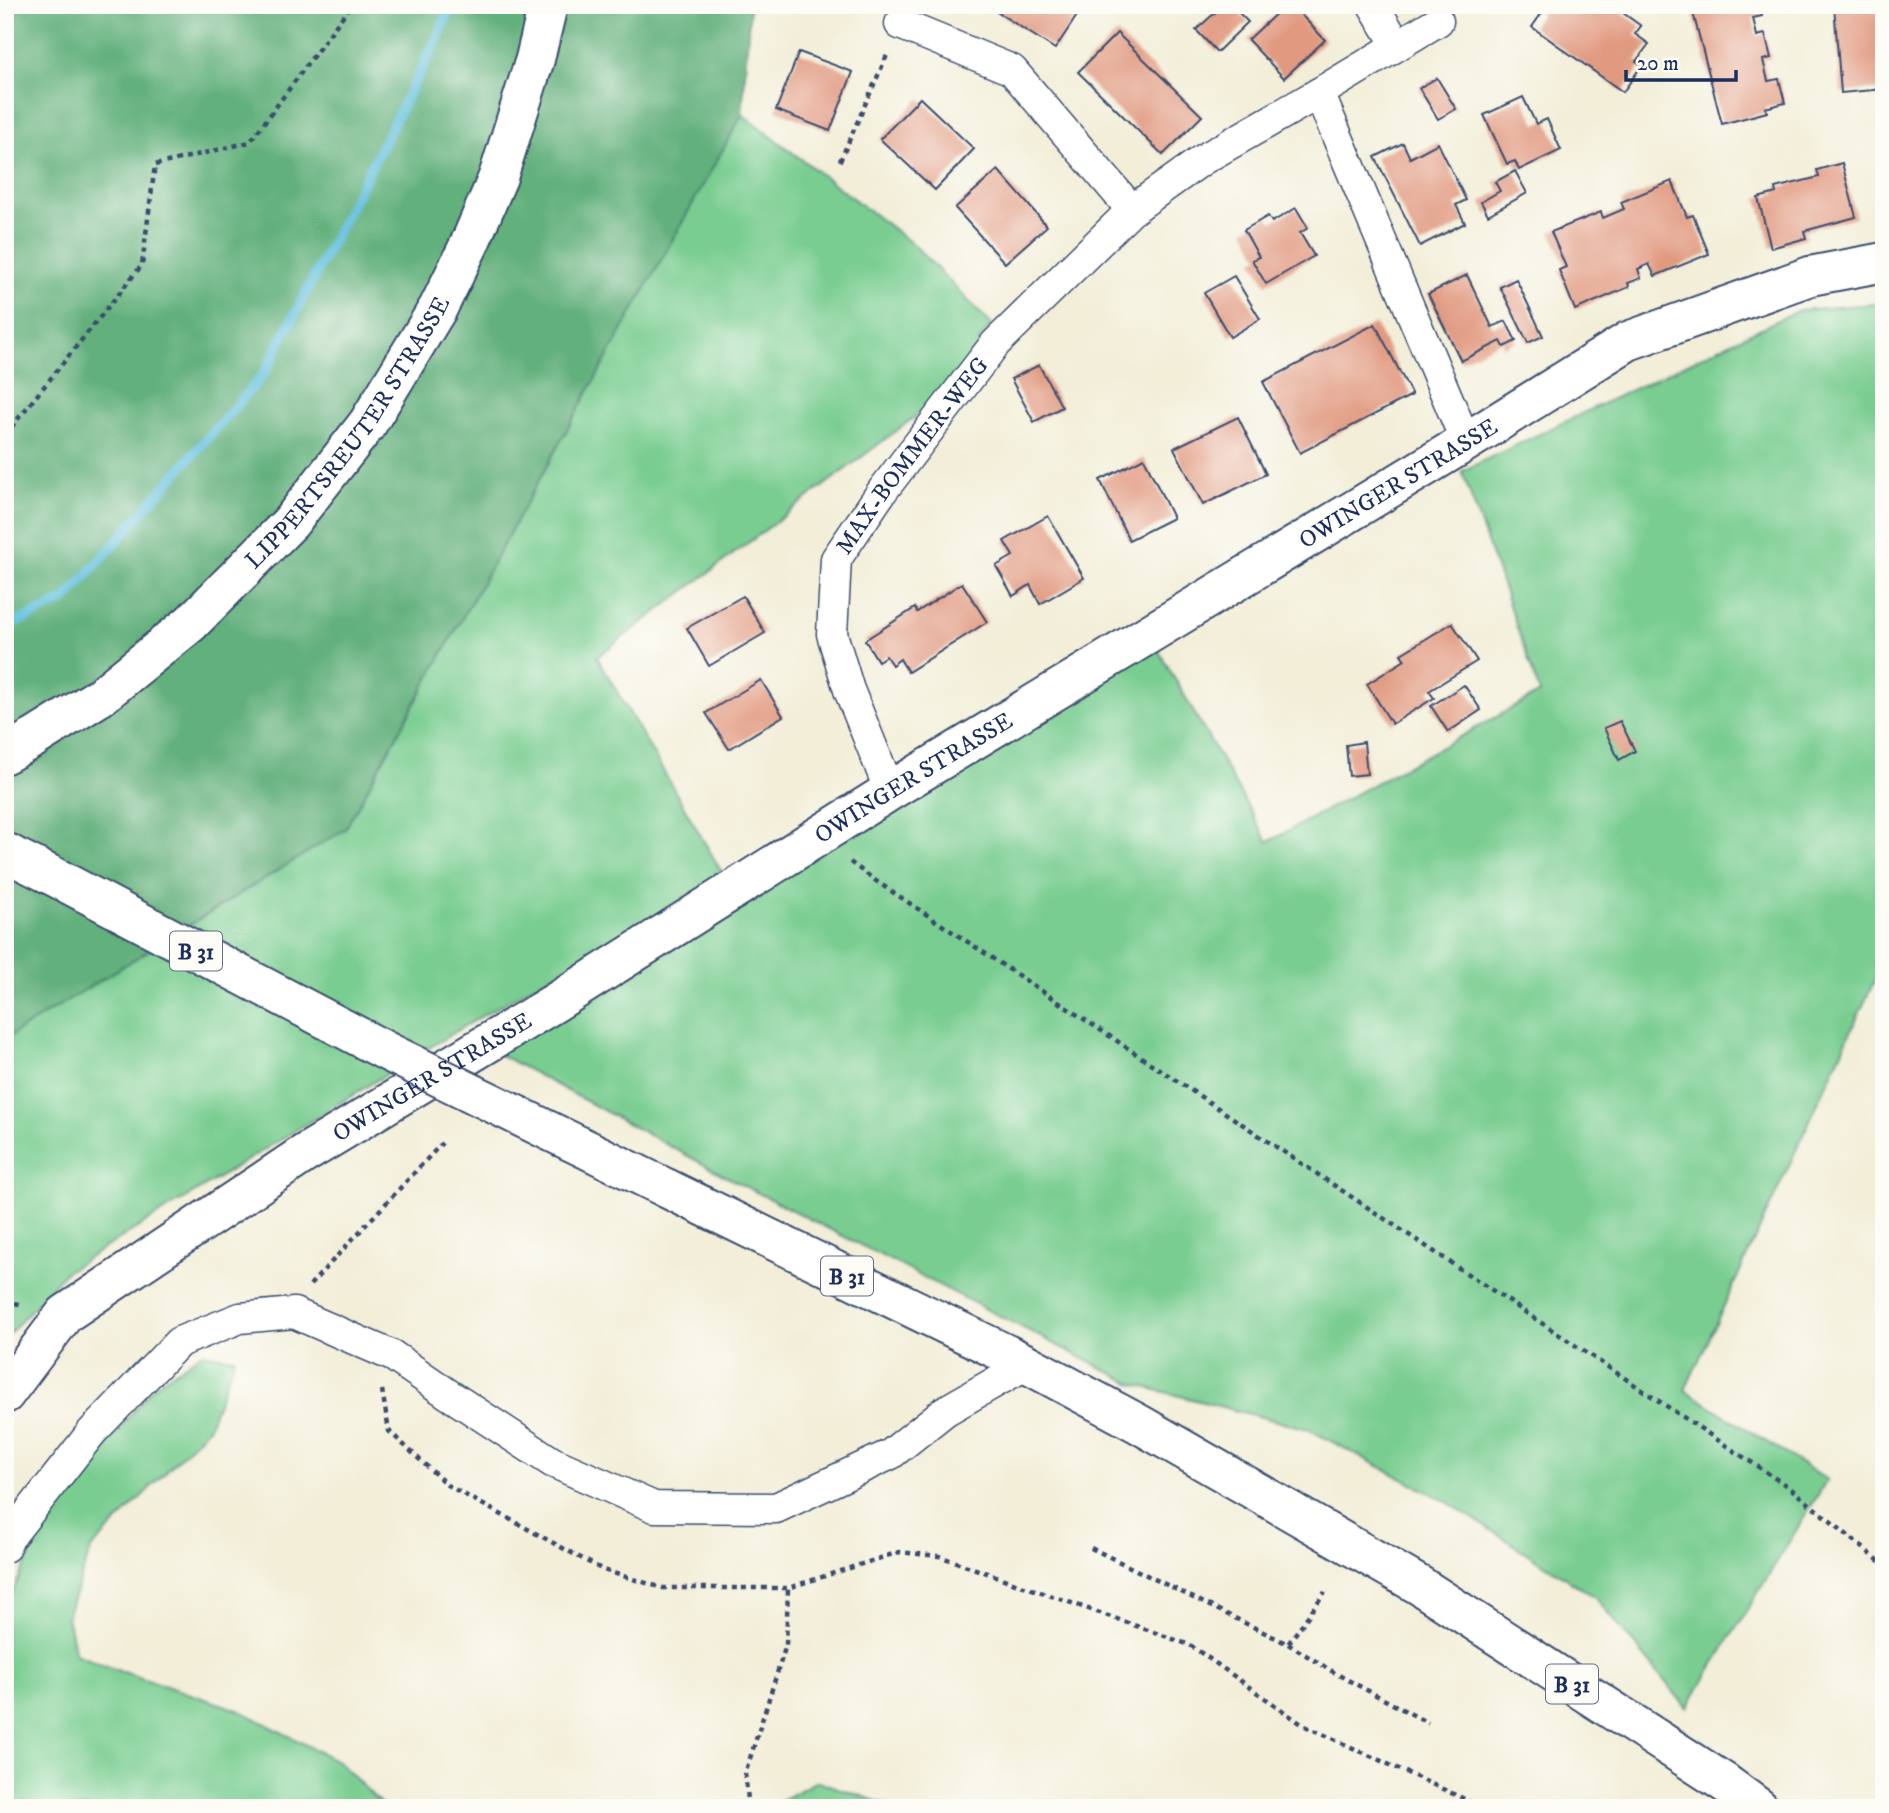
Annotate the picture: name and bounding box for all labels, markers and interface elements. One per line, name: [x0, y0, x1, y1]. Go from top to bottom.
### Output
scale bar: [1626, 38, 1737, 82]
text: 20 m: [1637, 51, 1679, 77]
street label: LIPPERTSREUTER STRASSE: [239, 292, 457, 576]
street label: MAX-BOMMER-WEG: [830, 351, 996, 561]
street label: OWINGER STRASSE: [1294, 412, 1503, 556]
street label: OWINGER STRASSE: [809, 706, 1019, 851]
road number: B 31: [170, 932, 222, 970]
street label: OWINGER STRASSE: [327, 1006, 537, 1149]
road number: B 31: [821, 1256, 873, 1296]
road number: B 31: [1546, 1665, 1598, 1704]

